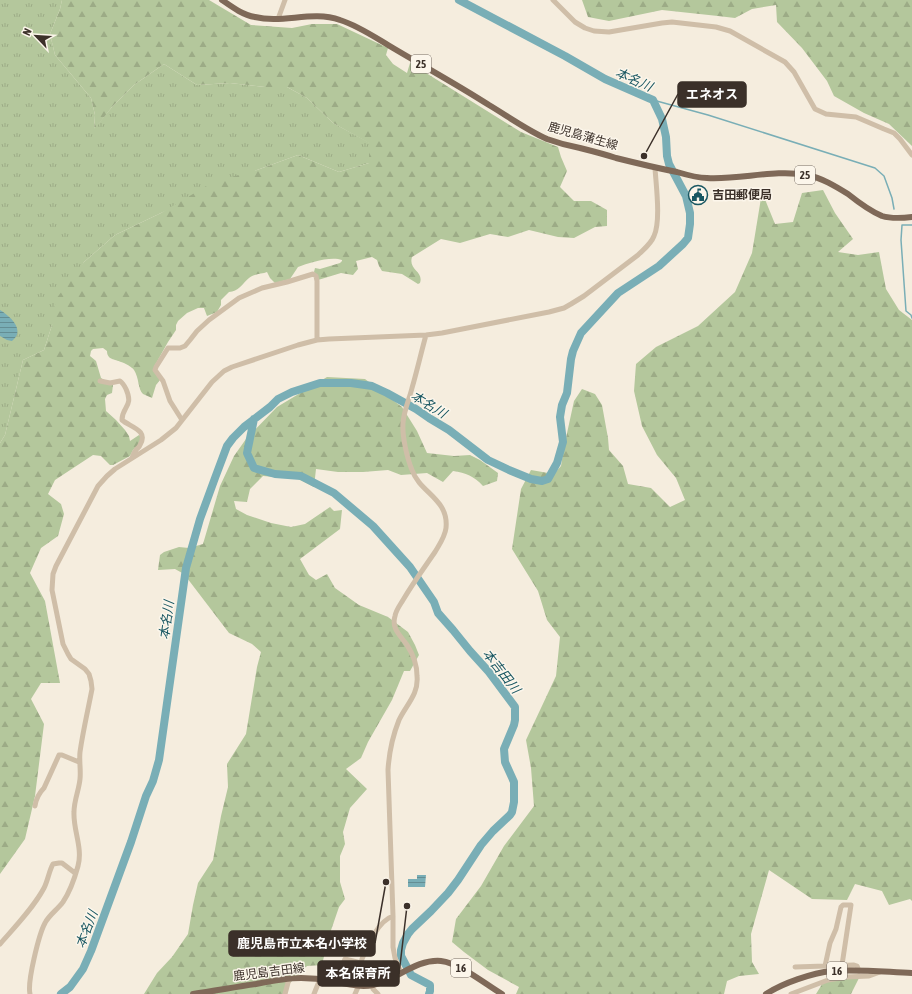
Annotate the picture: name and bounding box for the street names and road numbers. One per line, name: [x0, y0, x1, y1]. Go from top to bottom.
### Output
road number: 25: [411, 55, 431, 73]
street label: 鹿児島蒲生線: [546, 119, 620, 153]
road number: 25: [795, 166, 815, 184]
road number: 16: [451, 959, 471, 977]
street label: 鹿児島吉田線: [232, 961, 306, 983]
road number: 16: [827, 962, 847, 980]

